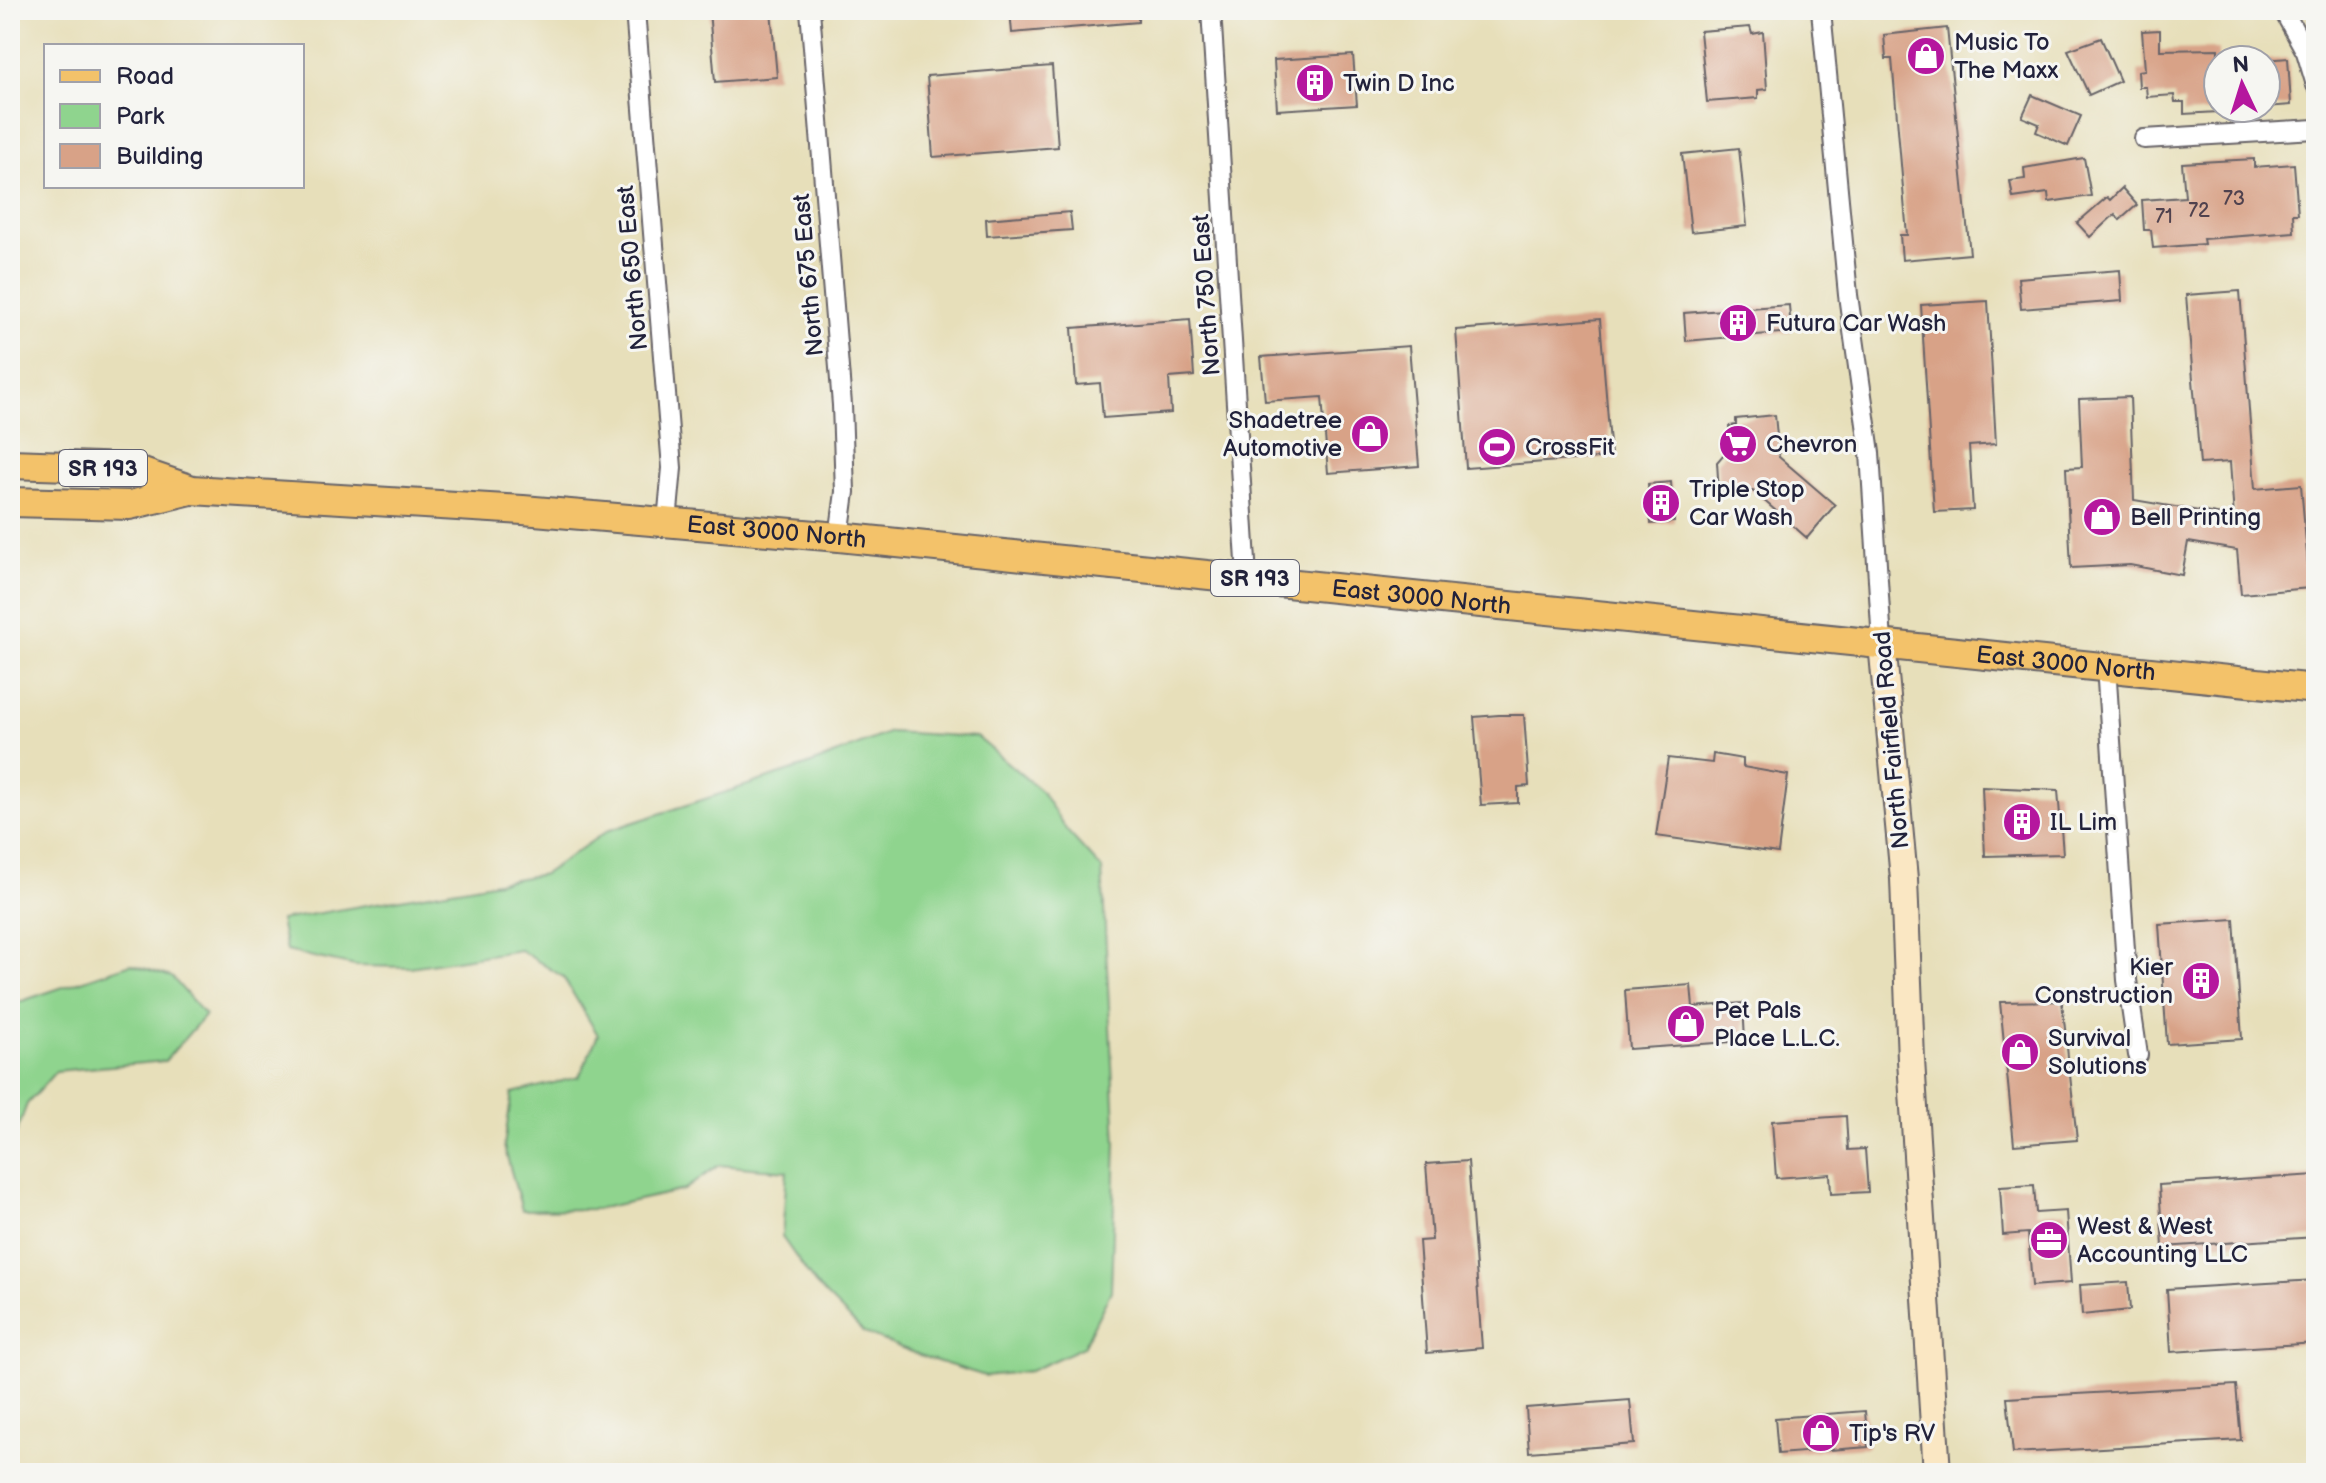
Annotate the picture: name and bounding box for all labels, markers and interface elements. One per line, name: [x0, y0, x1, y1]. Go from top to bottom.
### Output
place label: Music To The Maxx: [1954, 28, 2059, 85]
shop icon: Music To The Maxx: [1905, 35, 1947, 77]
legend: [44, 44, 304, 188]
north arrow: [2202, 44, 2282, 124]
text: N: [2232, 52, 2250, 80]
text: Road: [116, 62, 174, 91]
building icon: Twin D Inc: [1294, 62, 1336, 104]
place label: Twin D Inc: [1343, 69, 1455, 98]
text: Park: [116, 102, 164, 131]
text: Building: [116, 142, 203, 171]
street label: North 650 East: [611, 184, 654, 352]
house number: 73: [2223, 187, 2245, 211]
street label: North 675 East: [787, 192, 830, 357]
house number: 72: [2188, 199, 2210, 223]
house number: 71: [2155, 205, 2173, 229]
street label: North 750 East: [1186, 213, 1227, 377]
building icon: Futura Car Wash: [1717, 302, 1759, 344]
place label: Futura Car Wash: [1766, 309, 1946, 338]
place label: Shadetree Automotive: [1223, 406, 1342, 463]
shop icon: Shadetree Automotive: [1349, 413, 1391, 455]
supermarket icon: Chevron: [1717, 423, 1759, 465]
sports icon: CrossFit: [1476, 426, 1518, 468]
place label: Chevron: [1766, 430, 1857, 459]
place label: CrossFit: [1525, 433, 1616, 462]
road number: SR 193: [59, 450, 147, 486]
place label: Triple Stop Car Wash: [1689, 475, 1805, 532]
building icon: Triple Stop Car Wash: [1640, 482, 1682, 524]
shop icon: Bell Printing: [2081, 496, 2123, 538]
place label: Bell Printing: [2130, 503, 2261, 532]
street label: East 3000 North: [686, 510, 868, 555]
road number: SR 193: [1211, 560, 1299, 596]
street label: East 3000 North: [1330, 574, 1512, 621]
street label: North Fairfield Road: [1868, 630, 1915, 850]
street label: East 3000 North: [1975, 640, 2157, 687]
building icon: IL Lim: [2001, 801, 2043, 843]
place label: IL Lim: [2050, 808, 2117, 837]
place label: Kier Construction: [2035, 953, 2173, 1010]
building icon: Kier Construction: [2180, 960, 2222, 1002]
place label: Pet Pals Place L.L.C.: [1714, 996, 1840, 1053]
shop icon: Pet Pals Place L.L.C.: [1665, 1003, 1707, 1045]
place label: Survival Solutions: [2048, 1024, 2147, 1081]
shop icon: Survival Solutions: [1999, 1031, 2041, 1073]
place label: West & West Accounting LLC: [2077, 1212, 2248, 1269]
office icon: West & West Accounting LLC: [2028, 1219, 2070, 1261]
shop icon: Tip's RV: [1800, 1412, 1842, 1454]
place label: Tip's RV: [1849, 1419, 1936, 1448]

